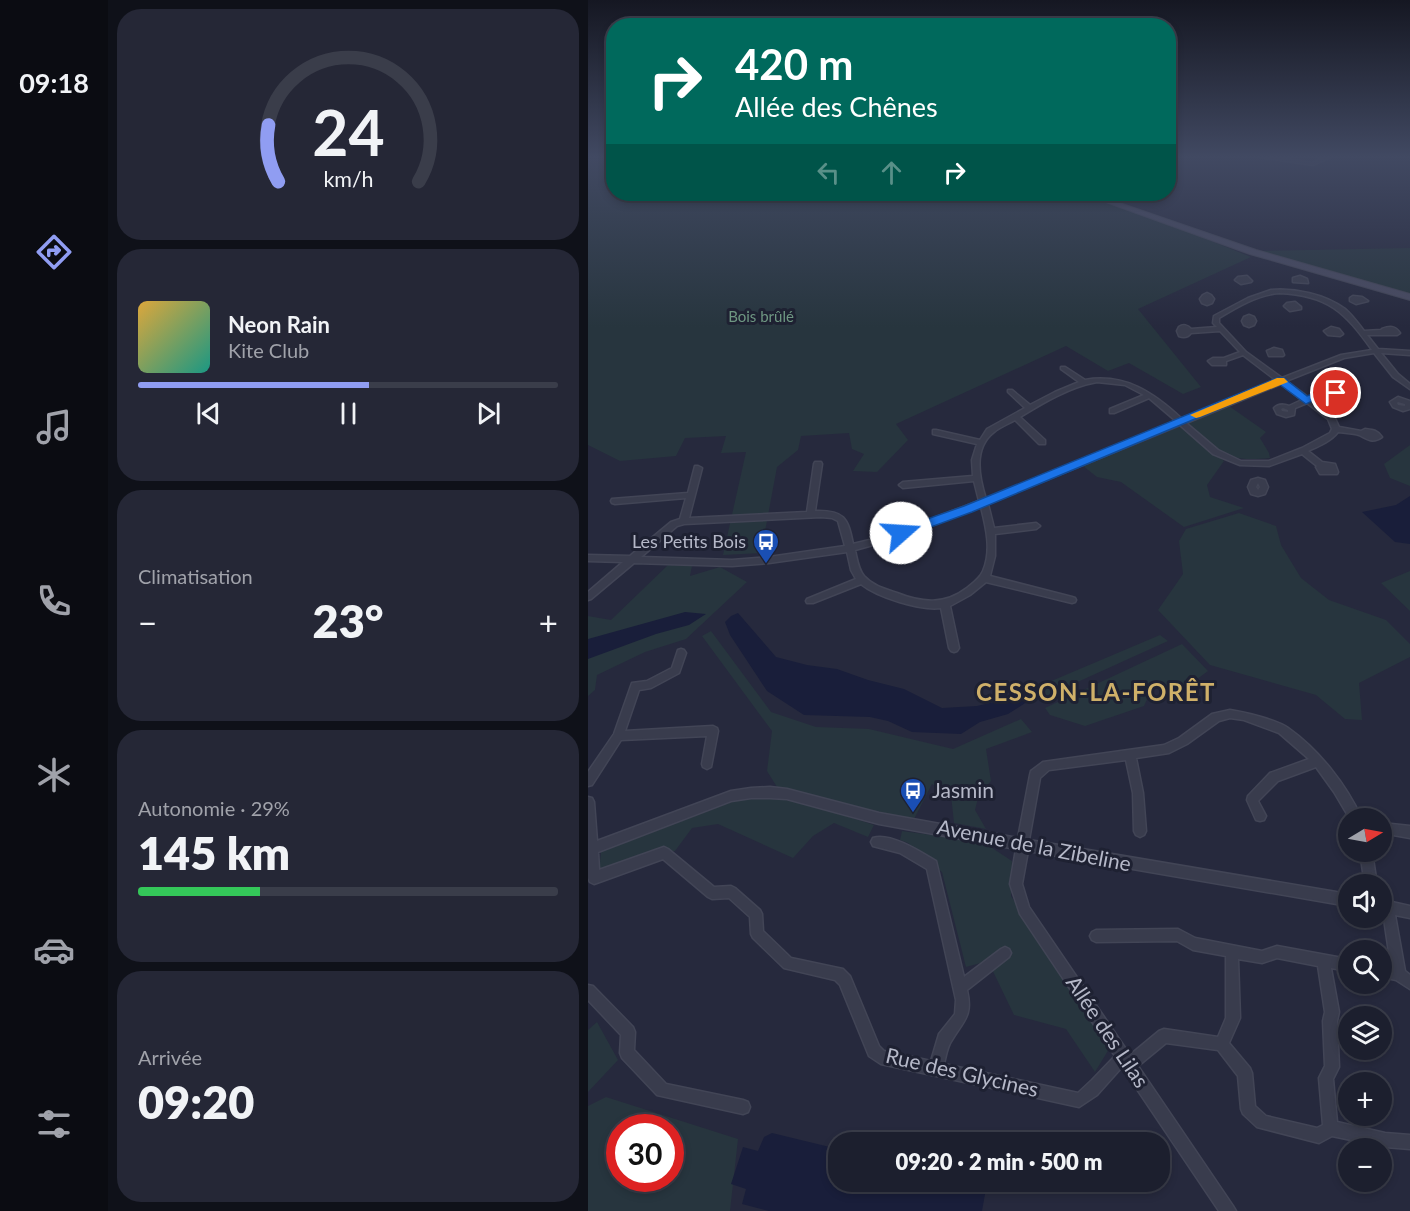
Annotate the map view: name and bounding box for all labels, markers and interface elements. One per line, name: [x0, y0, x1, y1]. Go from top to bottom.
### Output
text: 420 m: [735, 39, 853, 89]
icon: right: [636, 42, 714, 120]
text: 09:18: [19, 66, 89, 99]
text: Allée des Chênes: [735, 90, 938, 123]
text: 24: [312, 94, 384, 169]
icon: left: [812, 156, 845, 189]
icon: ahead: [875, 156, 908, 189]
icon: right: [938, 156, 971, 189]
text: km/h: [323, 166, 373, 192]
icon: directions: [33, 231, 75, 273]
park label: Bois brûlé: [728, 307, 794, 325]
text: Neon Rain: [228, 311, 330, 338]
text: Kite Club: [228, 338, 309, 362]
pin: [1310, 367, 1361, 418]
icon: arrive: [1319, 376, 1352, 409]
icon: previous: [192, 397, 225, 430]
icon: pause: [332, 397, 365, 430]
icon: next: [472, 397, 505, 430]
icon: music: [33, 406, 75, 448]
position arrow: [869, 501, 933, 565]
bus stop icon: Les Petits Bois: [751, 527, 781, 565]
place label: Les Petits Bois: [632, 530, 746, 552]
text: Climatisation: [138, 564, 253, 588]
icon: phone: [33, 580, 75, 622]
text: 23°: [313, 594, 383, 648]
text: −: [138, 602, 157, 642]
text: +: [539, 602, 558, 642]
district label: CESSON-LA-FORÊT: [976, 677, 1216, 706]
icon: climate: [33, 754, 75, 796]
bus stop icon: Jasmin: [898, 776, 928, 814]
place label: Jasmin: [932, 777, 994, 802]
text: Autonomie · 29%: [138, 796, 290, 820]
north arrow: [1338, 808, 1392, 862]
map controls: [1338, 808, 1392, 1192]
street label: Avenue de la Zibeline: [935, 813, 1133, 876]
text: 145 km: [138, 826, 290, 880]
button: sound: [1338, 874, 1392, 928]
icon: car: [33, 929, 75, 971]
button: search: [1338, 940, 1392, 994]
street label: Allée des Lilas: [1062, 971, 1155, 1092]
button: layers: [1338, 1006, 1392, 1060]
street label: Rue des Glycines: [884, 1042, 1041, 1101]
text: Arrivée: [138, 1045, 202, 1069]
button: +: [1338, 1072, 1392, 1126]
text: 09:20: [138, 1075, 254, 1129]
icon: filters: [33, 1103, 75, 1145]
speed limit sign: 30: [606, 1114, 684, 1192]
button: −: [1338, 1138, 1392, 1192]
text: 09:20 · 2 min · 500 m: [896, 1148, 1102, 1175]

